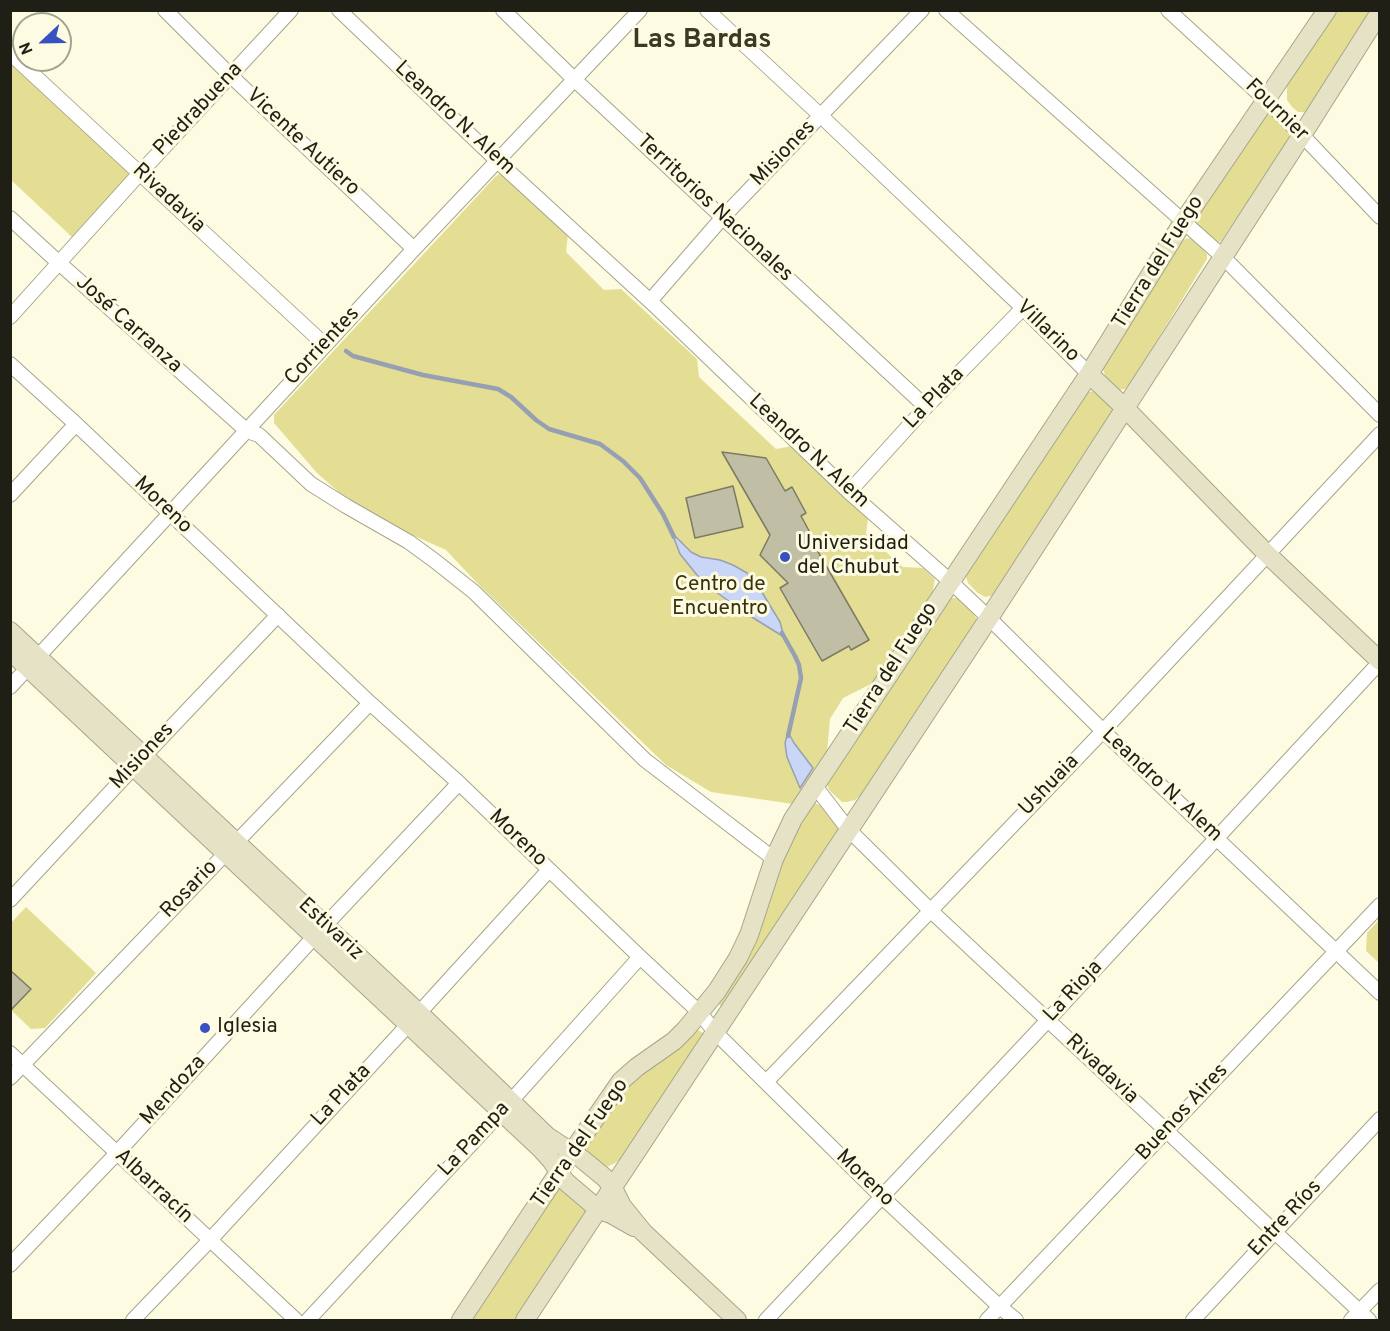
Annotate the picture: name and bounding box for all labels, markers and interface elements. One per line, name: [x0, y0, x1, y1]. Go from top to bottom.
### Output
north arrow: [12, 12, 72, 72]
district label: Las Bardas: [633, 26, 771, 58]
text: N: [16, 39, 39, 57]
street label: Leandro N. Alem: [388, 57, 520, 181]
street label: Piedrabuena: [149, 58, 249, 162]
street label: Fournier: [1239, 75, 1313, 147]
street label: Vicente Autiero: [240, 84, 364, 202]
street label: Misiones: [746, 116, 822, 192]
street label: Territorios Nacionales: [631, 130, 797, 288]
street label: Rivadavia: [126, 159, 210, 239]
street label: Tierra del Fuego: [1108, 192, 1210, 334]
street label: José Carranza: [70, 271, 186, 379]
street label: Villarino: [1010, 296, 1084, 368]
street label: Corrientes: [280, 302, 366, 392]
street label: La Plata: [900, 363, 970, 435]
street label: Leandro N. Alem: [742, 390, 874, 514]
street label: Moreno: [128, 472, 196, 540]
place label: Universidad del Chubut: [797, 532, 909, 582]
marker: Universidad del Chubut: [778, 550, 792, 564]
park label: Centro de Encuentro: [672, 573, 768, 623]
street label: Tierra del Fuego: [840, 598, 944, 740]
street label: Misiones: [106, 718, 180, 796]
street label: Leandro N. Alem: [1095, 724, 1227, 848]
street label: Ushuaia: [1015, 750, 1085, 822]
street label: Moreno: [483, 805, 551, 873]
street label: Rosario: [156, 856, 224, 924]
street label: Estivariz: [292, 893, 368, 967]
street label: La Rioja: [1039, 956, 1109, 1028]
place label: Iglesia: [217, 1015, 278, 1041]
marker: Iglesia: [198, 1021, 212, 1035]
street label: Rivadavia: [1059, 1030, 1143, 1110]
street label: Mendoza: [136, 1051, 212, 1131]
street label: Buenos Aires: [1132, 1059, 1234, 1167]
street label: La Plata: [307, 1060, 377, 1132]
street label: Tierra del Fuego: [527, 1074, 635, 1214]
street label: La Pampa: [434, 1097, 516, 1183]
street label: Albarracín: [109, 1144, 197, 1230]
street label: Moreno: [830, 1145, 898, 1213]
street label: Entre Ríos: [1244, 1175, 1328, 1263]

